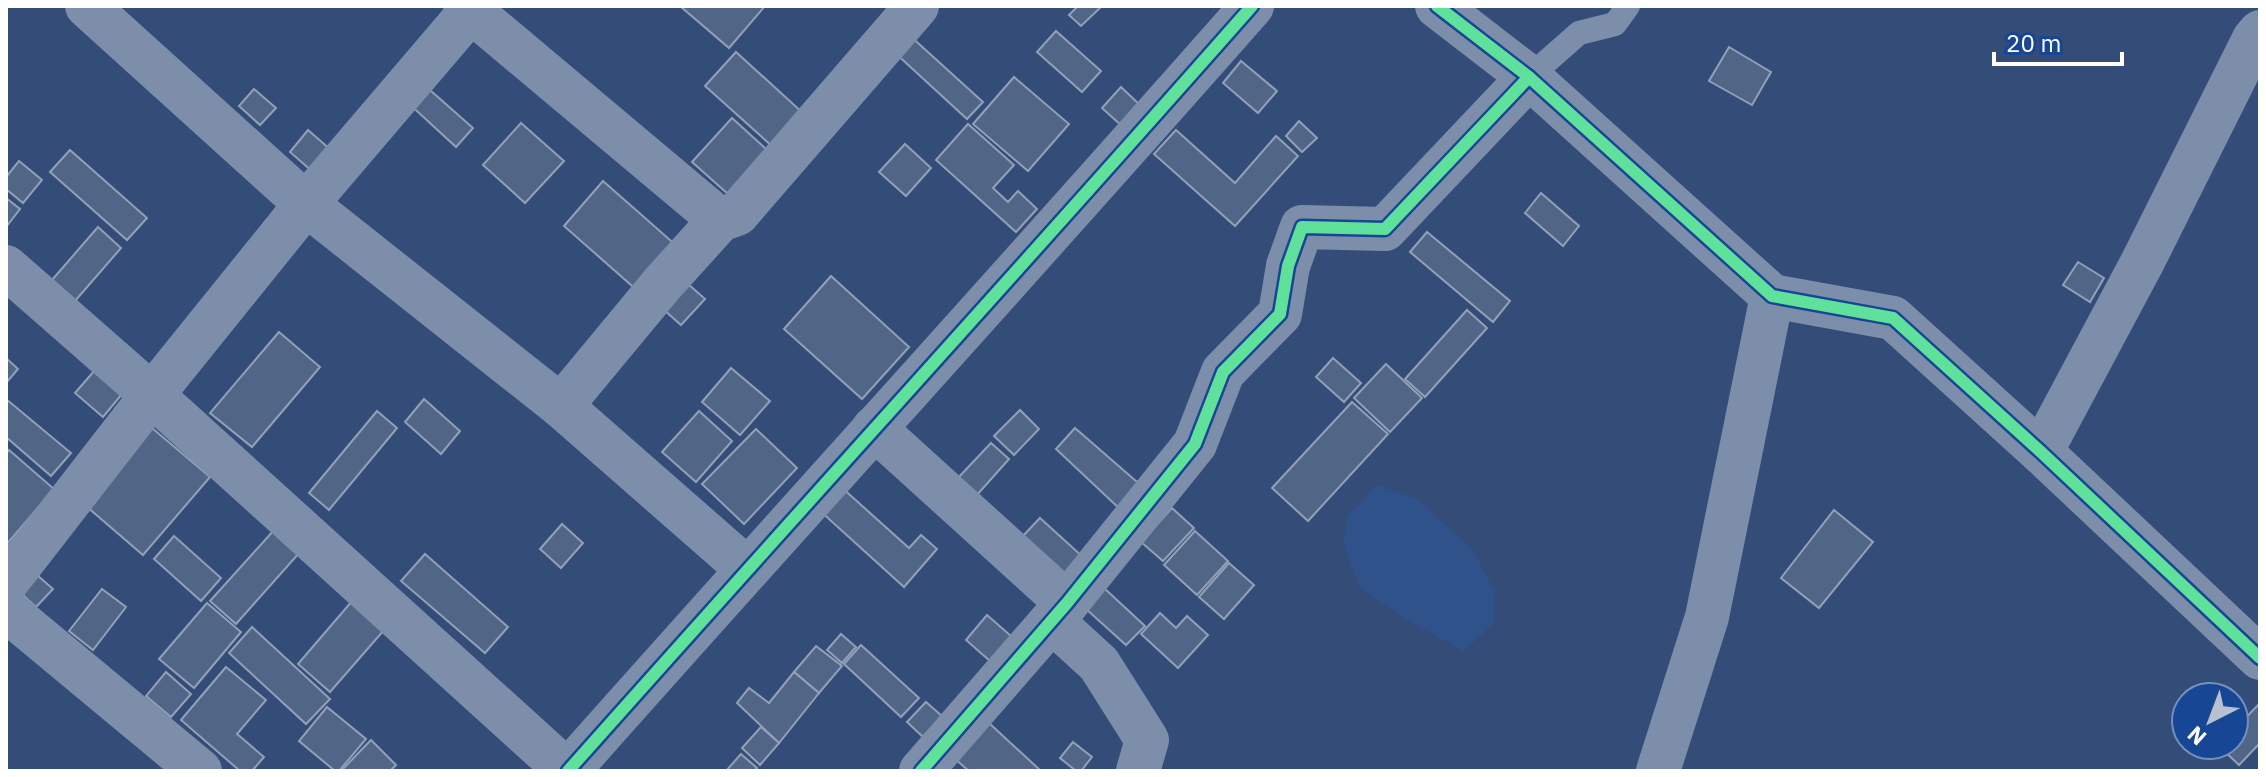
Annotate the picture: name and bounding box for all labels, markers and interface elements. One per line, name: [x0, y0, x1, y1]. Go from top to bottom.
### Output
scale bar: [1994, 16, 2122, 66]
text: 20 m: [2006, 27, 2061, 59]
north arrow: [2170, 681, 2250, 761]
text: N: [2181, 720, 2212, 752]

